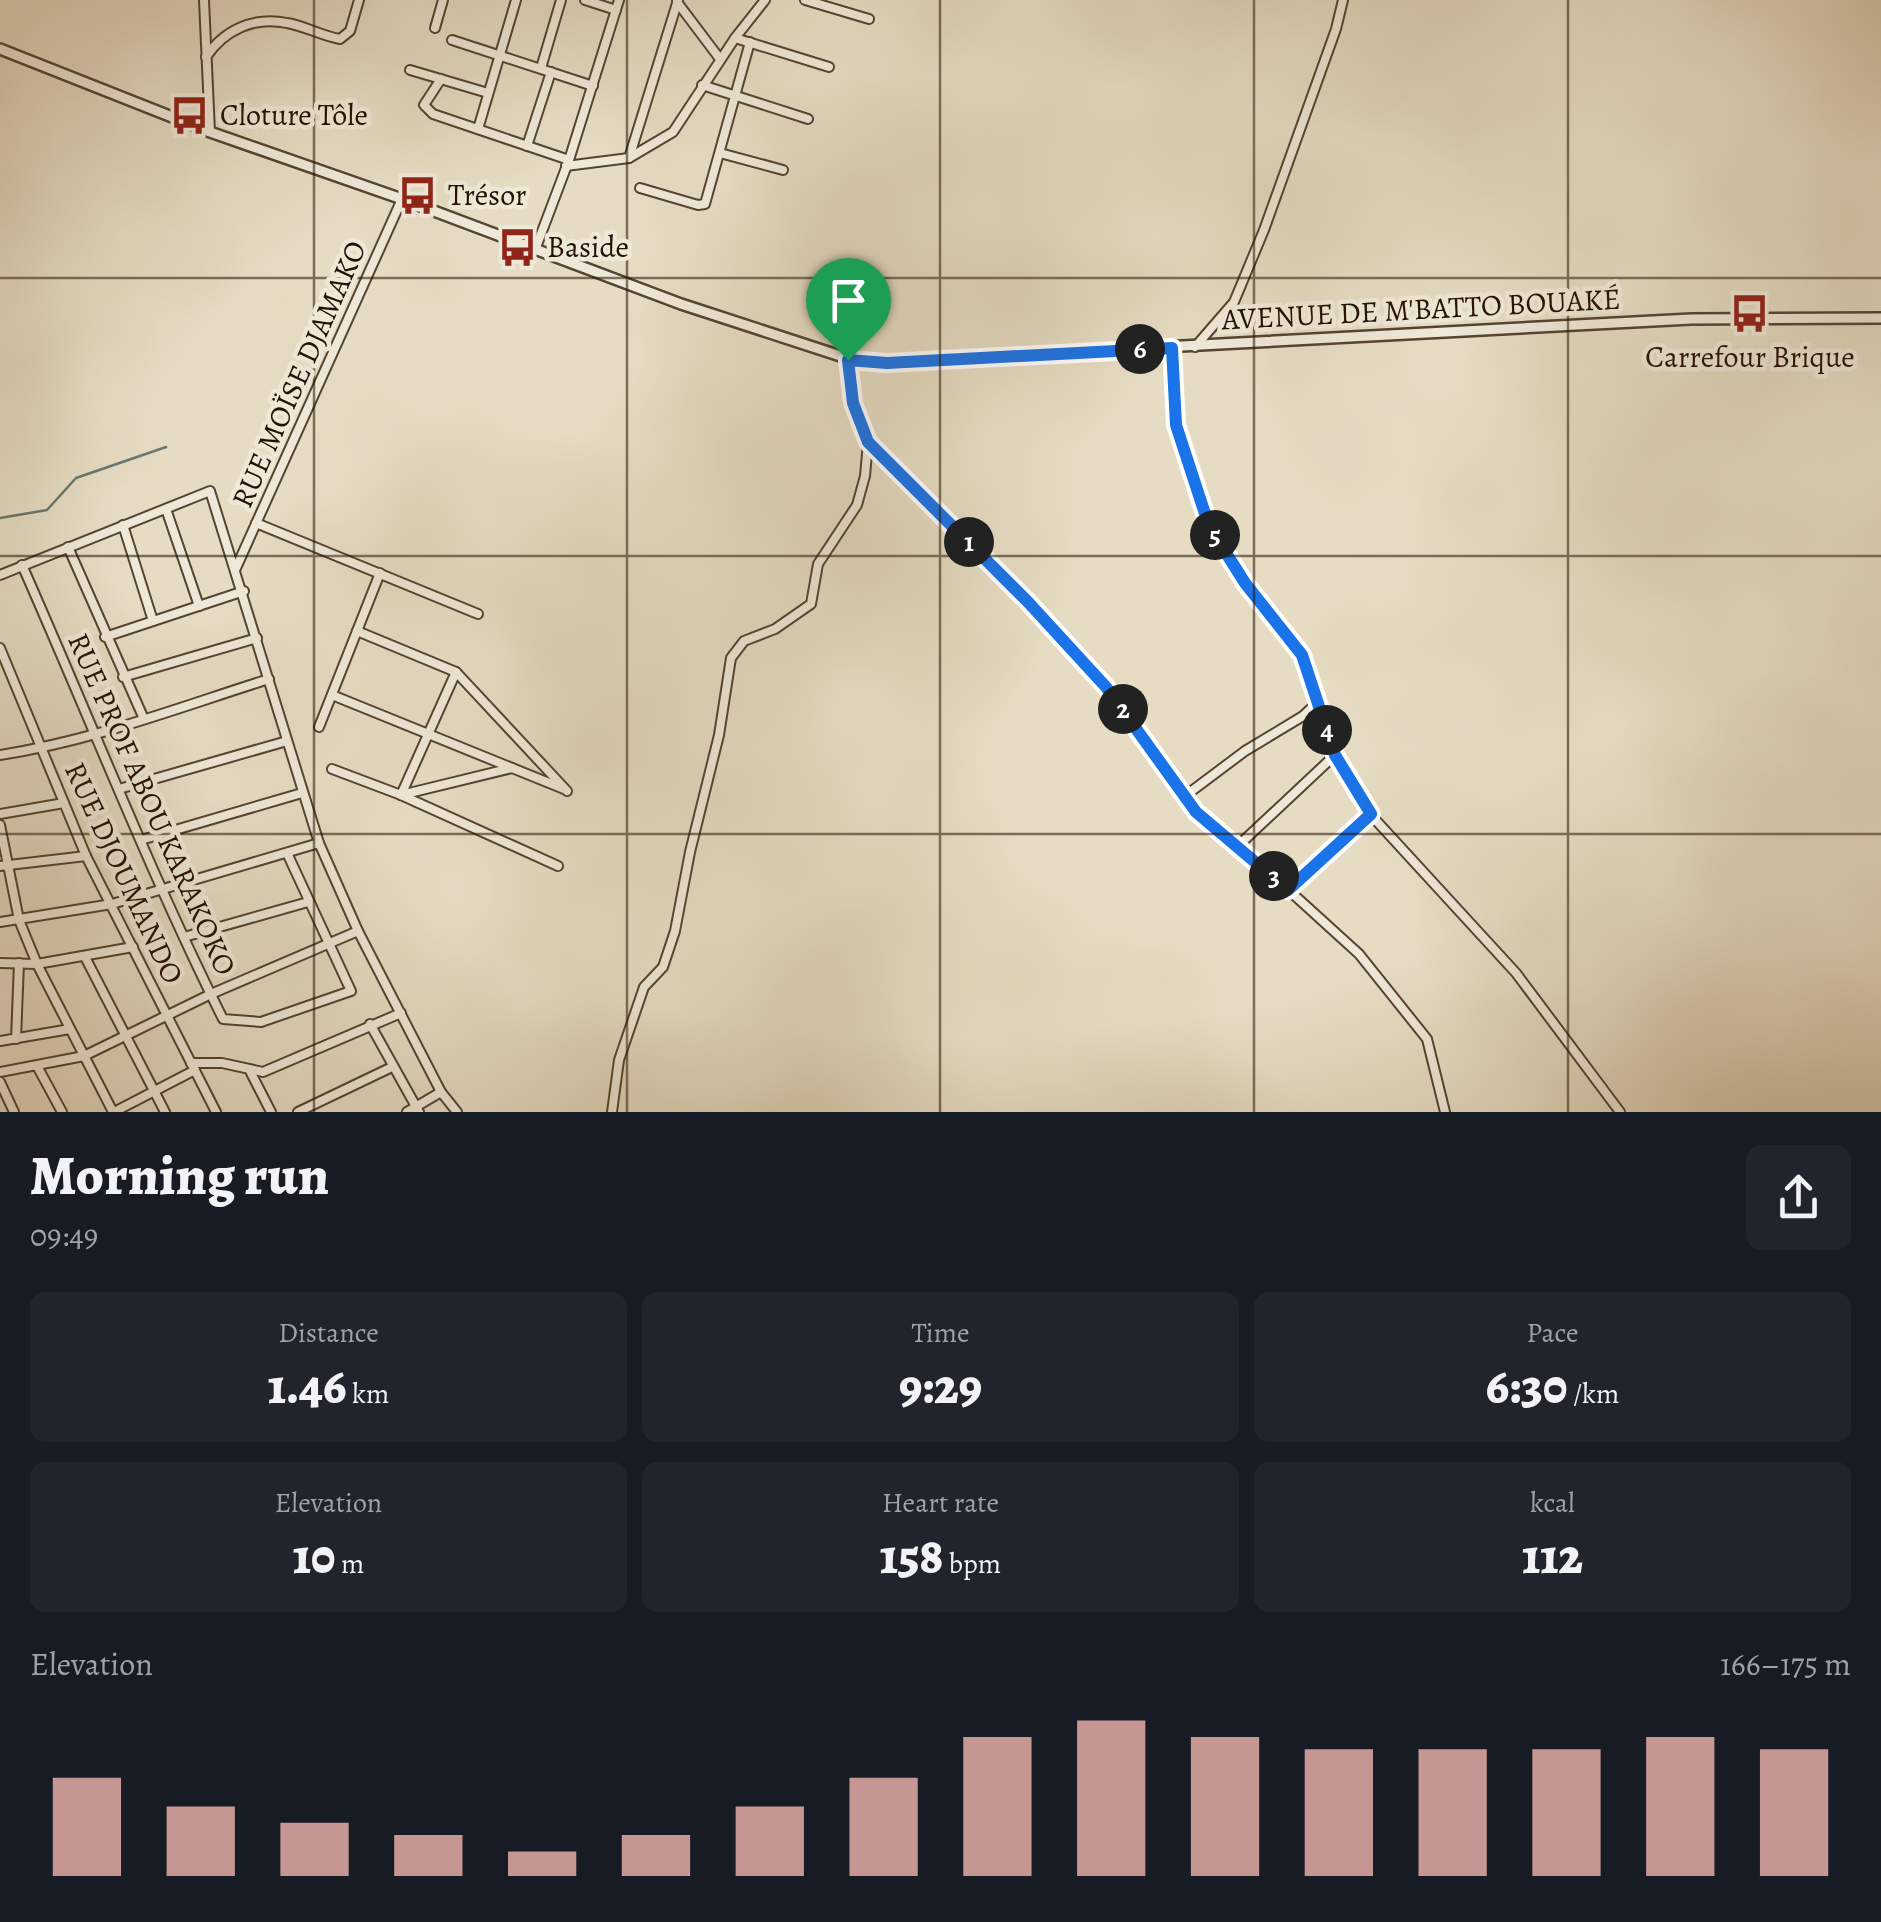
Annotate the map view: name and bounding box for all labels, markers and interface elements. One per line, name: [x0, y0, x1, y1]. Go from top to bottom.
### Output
bus stop icon: Cloture Tôle: [169, 94, 211, 136]
place label: Cloture Tôle: [220, 95, 368, 135]
bus stop icon: Trésor: [397, 174, 439, 216]
place label: Trésor: [448, 175, 527, 215]
bus stop icon: Baside: [496, 226, 538, 268]
place label: Baside: [547, 227, 629, 267]
street label: RUE MOÏSE DJAMAKO: [222, 234, 376, 514]
pin: [806, 258, 891, 361]
icon: arrive: [821, 273, 876, 328]
street label: AVENUE DE M'BATTO BOUAKÉ: [1220, 279, 1621, 339]
bus stop icon: Carrefour Brique: [1729, 292, 1771, 334]
pin: 6: [1115, 324, 1165, 374]
text: 6: [1133, 330, 1147, 368]
place label: Carrefour Brique: [1645, 337, 1855, 377]
pin: 5: [1190, 510, 1240, 560]
text: 5: [1209, 516, 1221, 554]
pin: 1: [944, 517, 994, 567]
text: 1: [964, 523, 974, 561]
street label: RUE PROF ABOU KARAKOKO: [58, 626, 246, 982]
pin: 2: [1098, 684, 1148, 734]
text: 2: [1116, 690, 1130, 728]
pin: 4: [1302, 705, 1352, 755]
text: 4: [1320, 711, 1334, 749]
street label: RUE DJOUMANDO: [55, 756, 193, 990]
pin: 3: [1249, 851, 1299, 901]
text: 3: [1268, 857, 1280, 895]
text: Morning run: [30, 1138, 329, 1213]
button: share: [1746, 1145, 1851, 1250]
text: 09:49: [30, 1213, 98, 1257]
text: Distance: [278, 1314, 379, 1352]
text: Time: [911, 1314, 970, 1352]
text: Pace: [1527, 1314, 1578, 1352]
text: 1.46: [268, 1352, 346, 1420]
text: 9:29: [899, 1352, 982, 1420]
text: 6:30: [1486, 1352, 1567, 1420]
text: km: [346, 1375, 389, 1413]
text: /km: [1567, 1375, 1619, 1413]
text: Elevation: [275, 1484, 382, 1522]
text: Heart rate: [882, 1484, 999, 1522]
text: kcal: [1530, 1484, 1575, 1522]
text: 10: [293, 1522, 335, 1590]
text: 158: [880, 1522, 943, 1590]
text: 112: [1522, 1522, 1583, 1590]
text: m: [335, 1545, 364, 1583]
text: bpm: [943, 1545, 1001, 1583]
text: Elevation: [30, 1642, 153, 1686]
text: 166–175 m: [1720, 1642, 1851, 1686]

